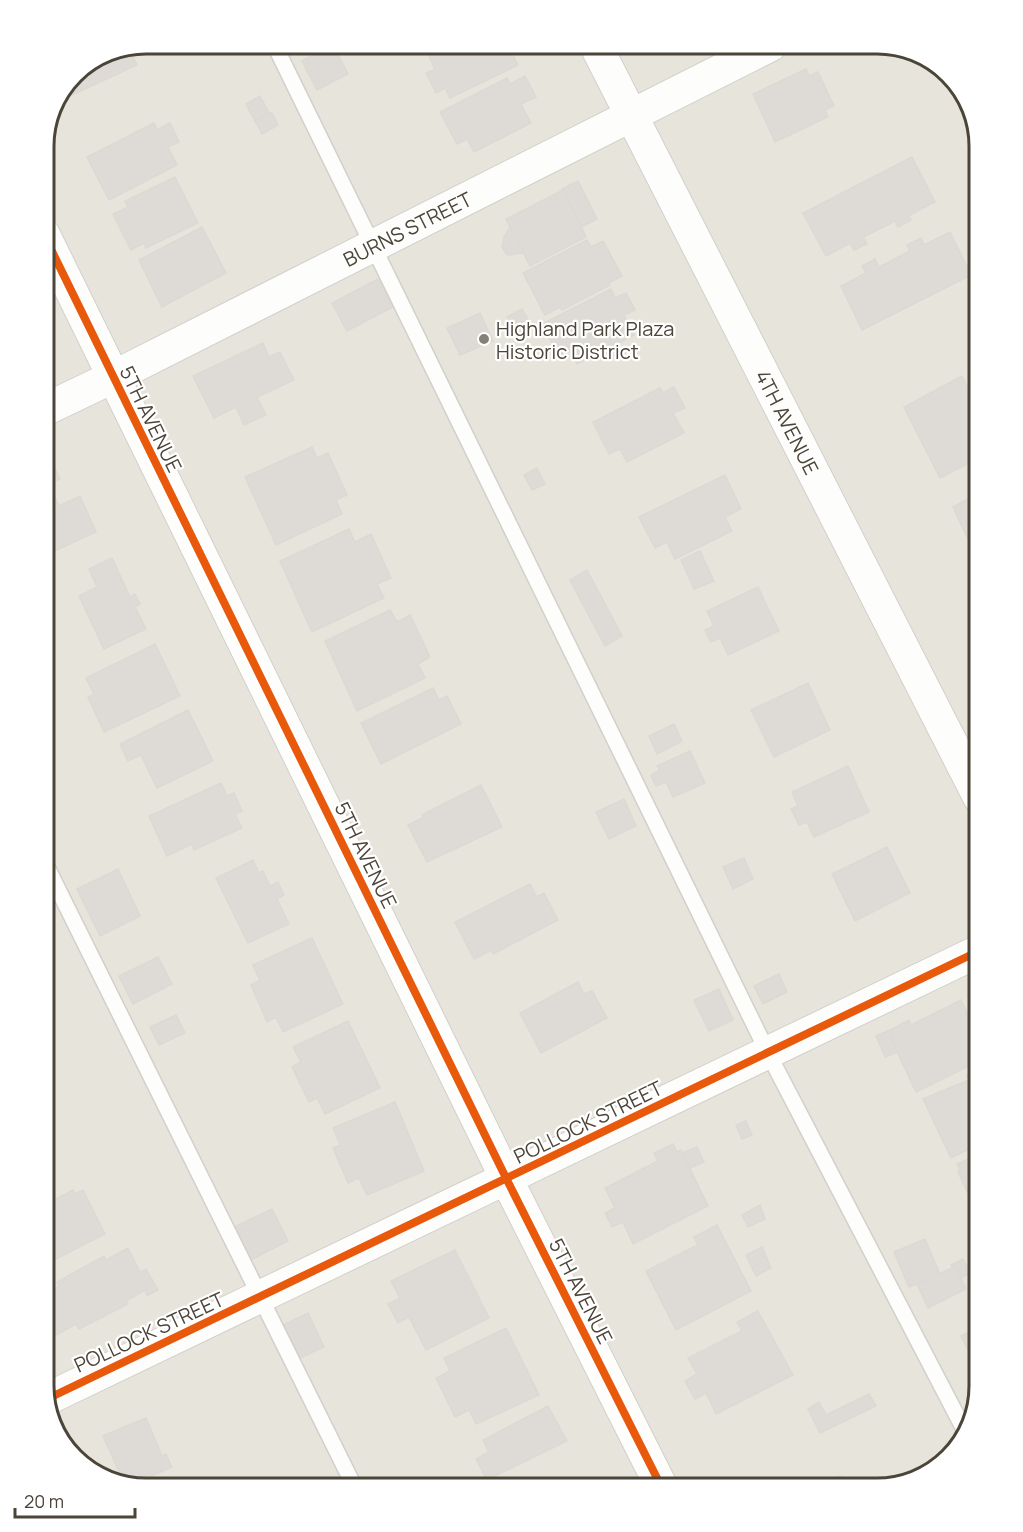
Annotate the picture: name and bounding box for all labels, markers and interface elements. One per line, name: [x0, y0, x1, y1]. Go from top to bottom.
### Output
street label: BURNS STREET: [338, 185, 476, 272]
place label: Highland Park Plaza Historic District: [496, 315, 674, 365]
marker: Highland Park Plaza Historic District: [477, 332, 491, 346]
street label: 5TH AVENUE: [114, 361, 188, 477]
street label: 4TH AVENUE: [750, 365, 826, 479]
street label: 5TH AVENUE: [329, 797, 403, 913]
street label: POLLOCK STREET: [509, 1074, 667, 1170]
street label: 5TH AVENUE: [543, 1234, 619, 1348]
street label: POLLOCK STREET: [70, 1285, 228, 1379]
scale bar: [15, 1481, 135, 1519]
text: 20 m: [24, 1489, 64, 1513]

